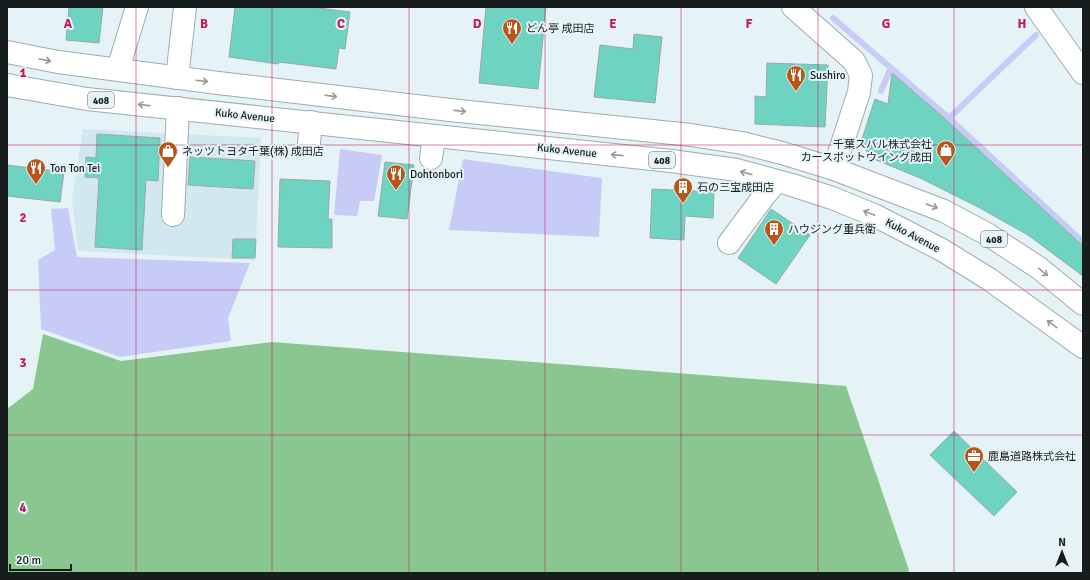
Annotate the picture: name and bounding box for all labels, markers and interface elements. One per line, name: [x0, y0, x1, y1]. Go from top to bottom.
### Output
text: A: [64, 16, 73, 32]
text: B: [200, 16, 208, 32]
text: C: [337, 16, 345, 32]
text: D: [473, 16, 482, 32]
text: E: [609, 16, 617, 32]
text: F: [746, 16, 753, 32]
text: G: [882, 16, 890, 32]
text: H: [1018, 16, 1026, 32]
restaurant icon: どん亭 成田店: [501, 17, 523, 45]
place label: どん亭 成田店: [526, 22, 594, 35]
one-way arrow: [38, 56, 51, 64]
restaurant icon: Sushiro: [785, 64, 807, 92]
text: 1: [19, 65, 27, 81]
place label: Sushiro: [810, 69, 846, 82]
one-way arrow: [195, 77, 208, 85]
road number: 408: [88, 92, 114, 108]
one-way arrow: [324, 92, 337, 100]
one-way arrow: [138, 101, 151, 108]
street label: Kuko Avenue: [214, 106, 276, 125]
one-way arrow: [453, 107, 466, 115]
place label: 千葉スバル株式会社 カースポットウイング成田: [801, 138, 932, 164]
shop icon: 千葉スバル株式会社 カースポットウイング成田: [935, 139, 957, 167]
shop icon: ネッツトヨタ千葉(株) 成田店: [157, 140, 179, 168]
street label: Kuko Avenue: [536, 141, 598, 160]
place label: ネッツトヨタ千葉(株) 成田店: [182, 145, 324, 158]
one-way arrow: [611, 151, 624, 159]
road number: 408: [649, 152, 675, 168]
restaurant icon: Ton Ton Tei: [25, 157, 47, 185]
place label: Ton Ton Tei: [50, 162, 100, 175]
restaurant icon: Dohtonbori: [385, 163, 407, 191]
place label: Dohtonbori: [410, 168, 463, 181]
one-way arrow: [740, 169, 753, 176]
building icon: 石の三宝成田店: [672, 176, 694, 204]
place label: 石の三宝成田店: [697, 181, 774, 194]
one-way arrow: [925, 203, 937, 211]
one-way arrow: [864, 208, 876, 216]
text: 2: [19, 210, 27, 226]
street label: Kuko Avenue: [883, 216, 942, 255]
building icon: ハウジング重兵衛: [763, 218, 785, 246]
place label: ハウジング重兵衛: [788, 223, 876, 236]
road number: 408: [981, 231, 1007, 247]
one-way arrow: [1038, 267, 1049, 276]
one-way arrow: [1046, 319, 1057, 328]
text: 3: [19, 355, 27, 371]
office icon: 鹿島道路株式会社: [963, 445, 985, 473]
place label: 鹿島道路株式会社: [988, 450, 1076, 463]
text: 4: [19, 500, 27, 516]
north arrow: [1042, 532, 1082, 572]
text: N: [1058, 536, 1066, 549]
scale bar: [10, 546, 71, 572]
text: 20 m: [16, 553, 41, 568]

